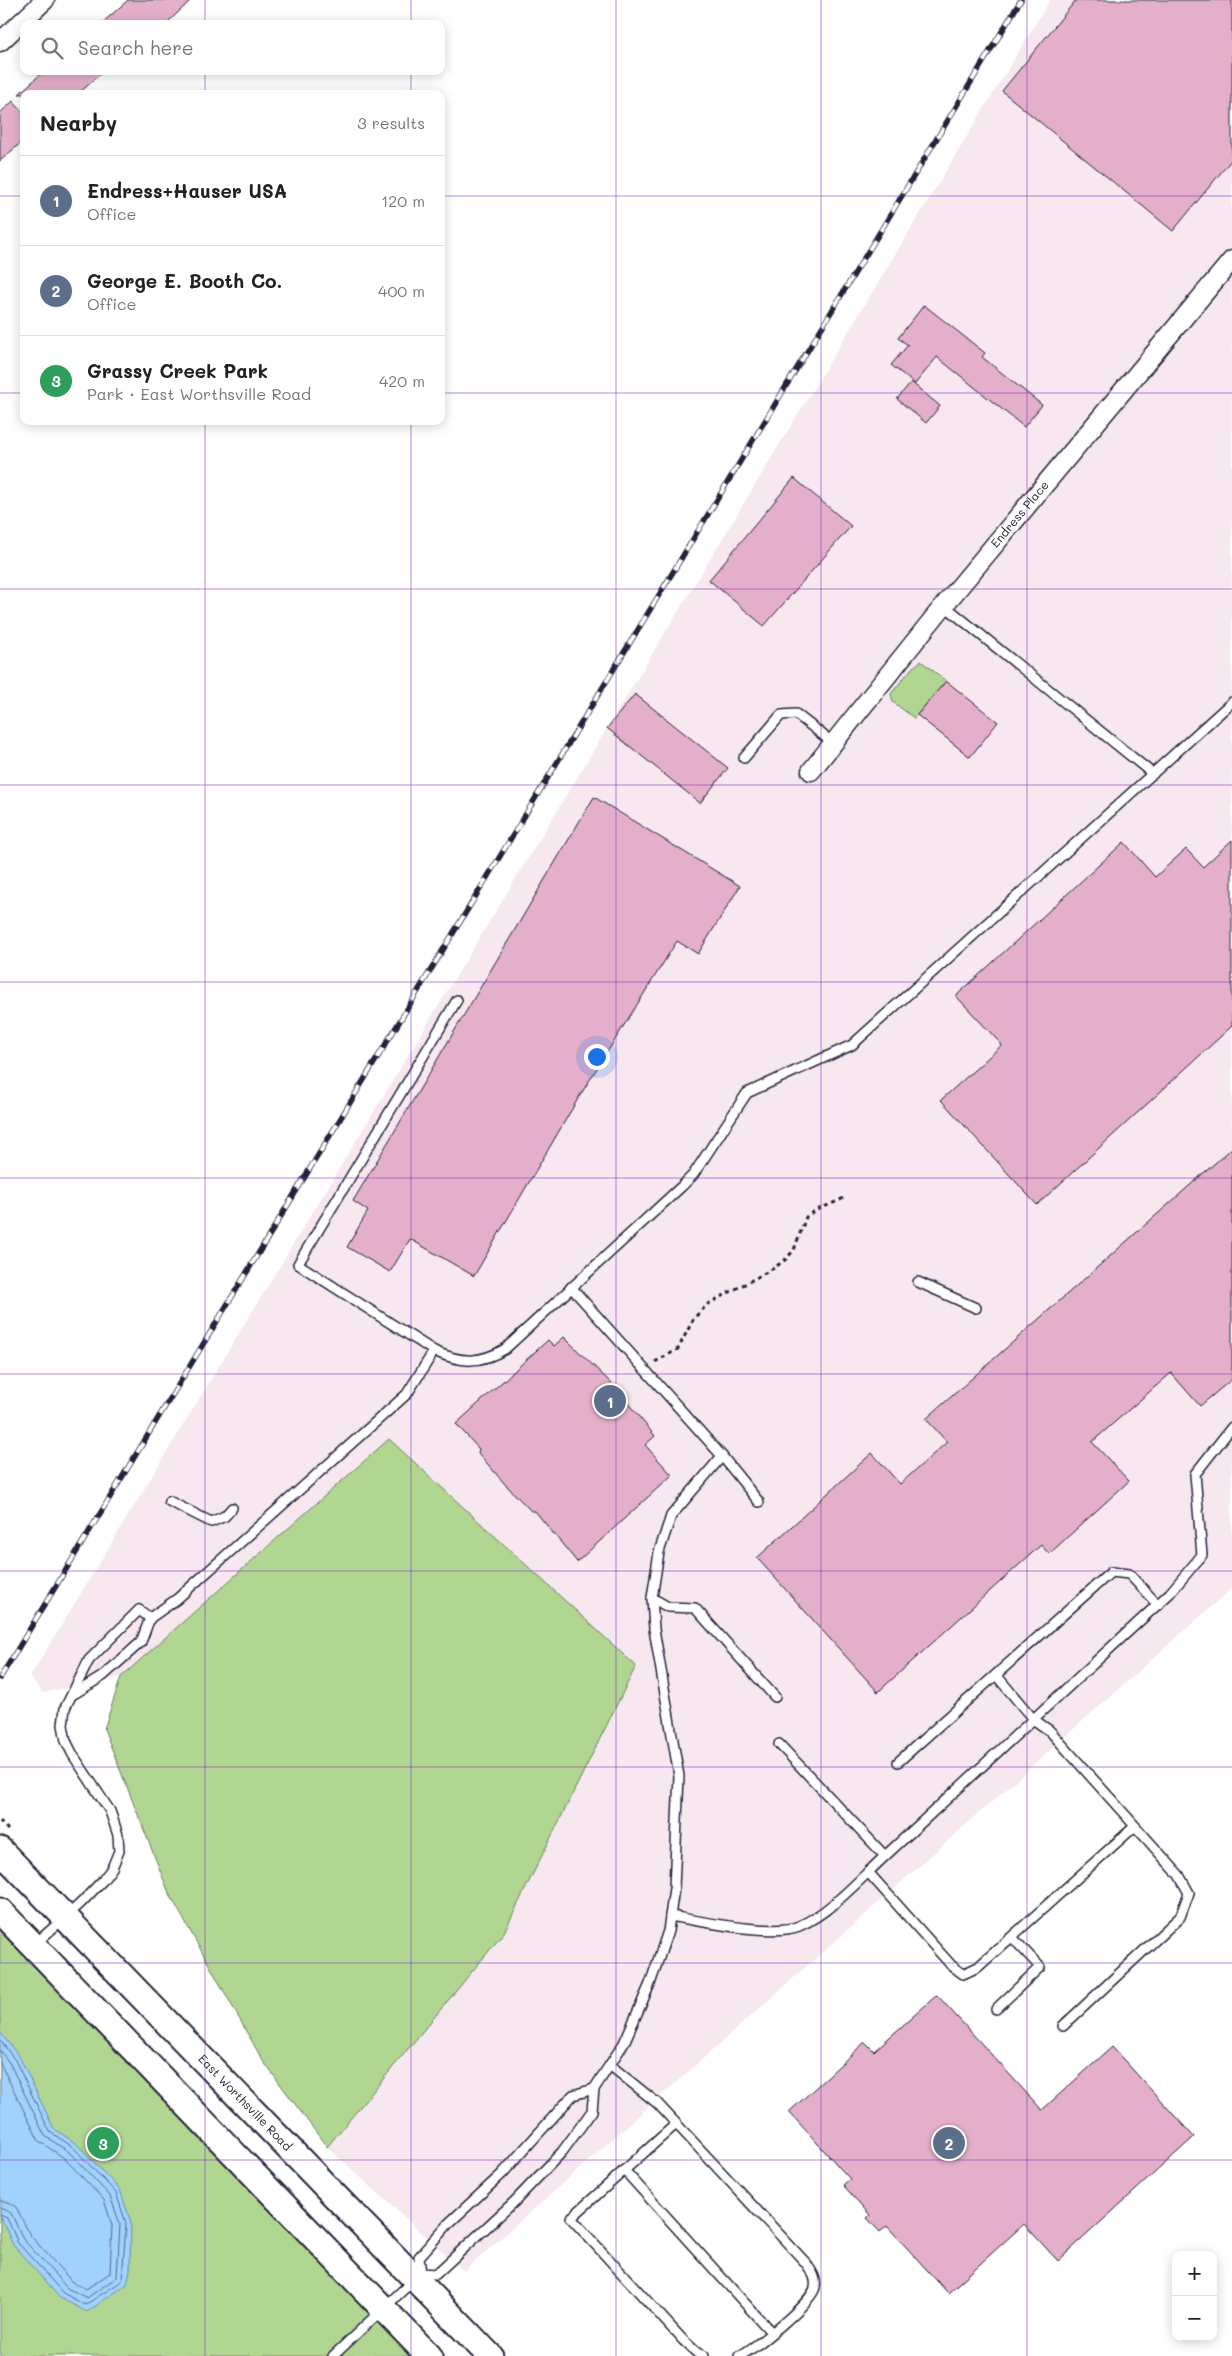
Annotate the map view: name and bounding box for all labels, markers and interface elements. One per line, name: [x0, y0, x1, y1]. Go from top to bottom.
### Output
search box: [20, 20, 445, 75]
icon: search: [38, 34, 66, 62]
text: Search here: [78, 35, 194, 60]
text: Nearby: [40, 109, 117, 136]
text: 3 results: [357, 112, 425, 133]
text: Endress+Hauser USA: [87, 178, 287, 203]
text: 1: [52, 190, 60, 211]
text: 120 m: [381, 190, 425, 211]
text: Office: [87, 203, 136, 224]
text: George E. Booth Co.: [87, 268, 282, 293]
text: 2: [52, 280, 60, 301]
text: 400 m: [378, 280, 425, 301]
text: Office: [87, 293, 136, 314]
text: Grassy Creek Park: [87, 358, 268, 383]
text: 3: [51, 370, 61, 391]
text: 420 m: [379, 370, 425, 391]
text: Park · East Worthsville Road: [87, 383, 311, 404]
street label: Endress Place: [987, 477, 1052, 550]
your location: [584, 1044, 610, 1070]
pin: 1: [594, 1382, 626, 1420]
street label: East Worthsville Road: [195, 2051, 296, 2154]
pin: 3: [87, 2124, 119, 2162]
pin: 2: [933, 2124, 965, 2162]
map controls: [1172, 2251, 1217, 2341]
button: +: [1172, 2251, 1217, 2296]
button: −: [1172, 2296, 1217, 2341]

